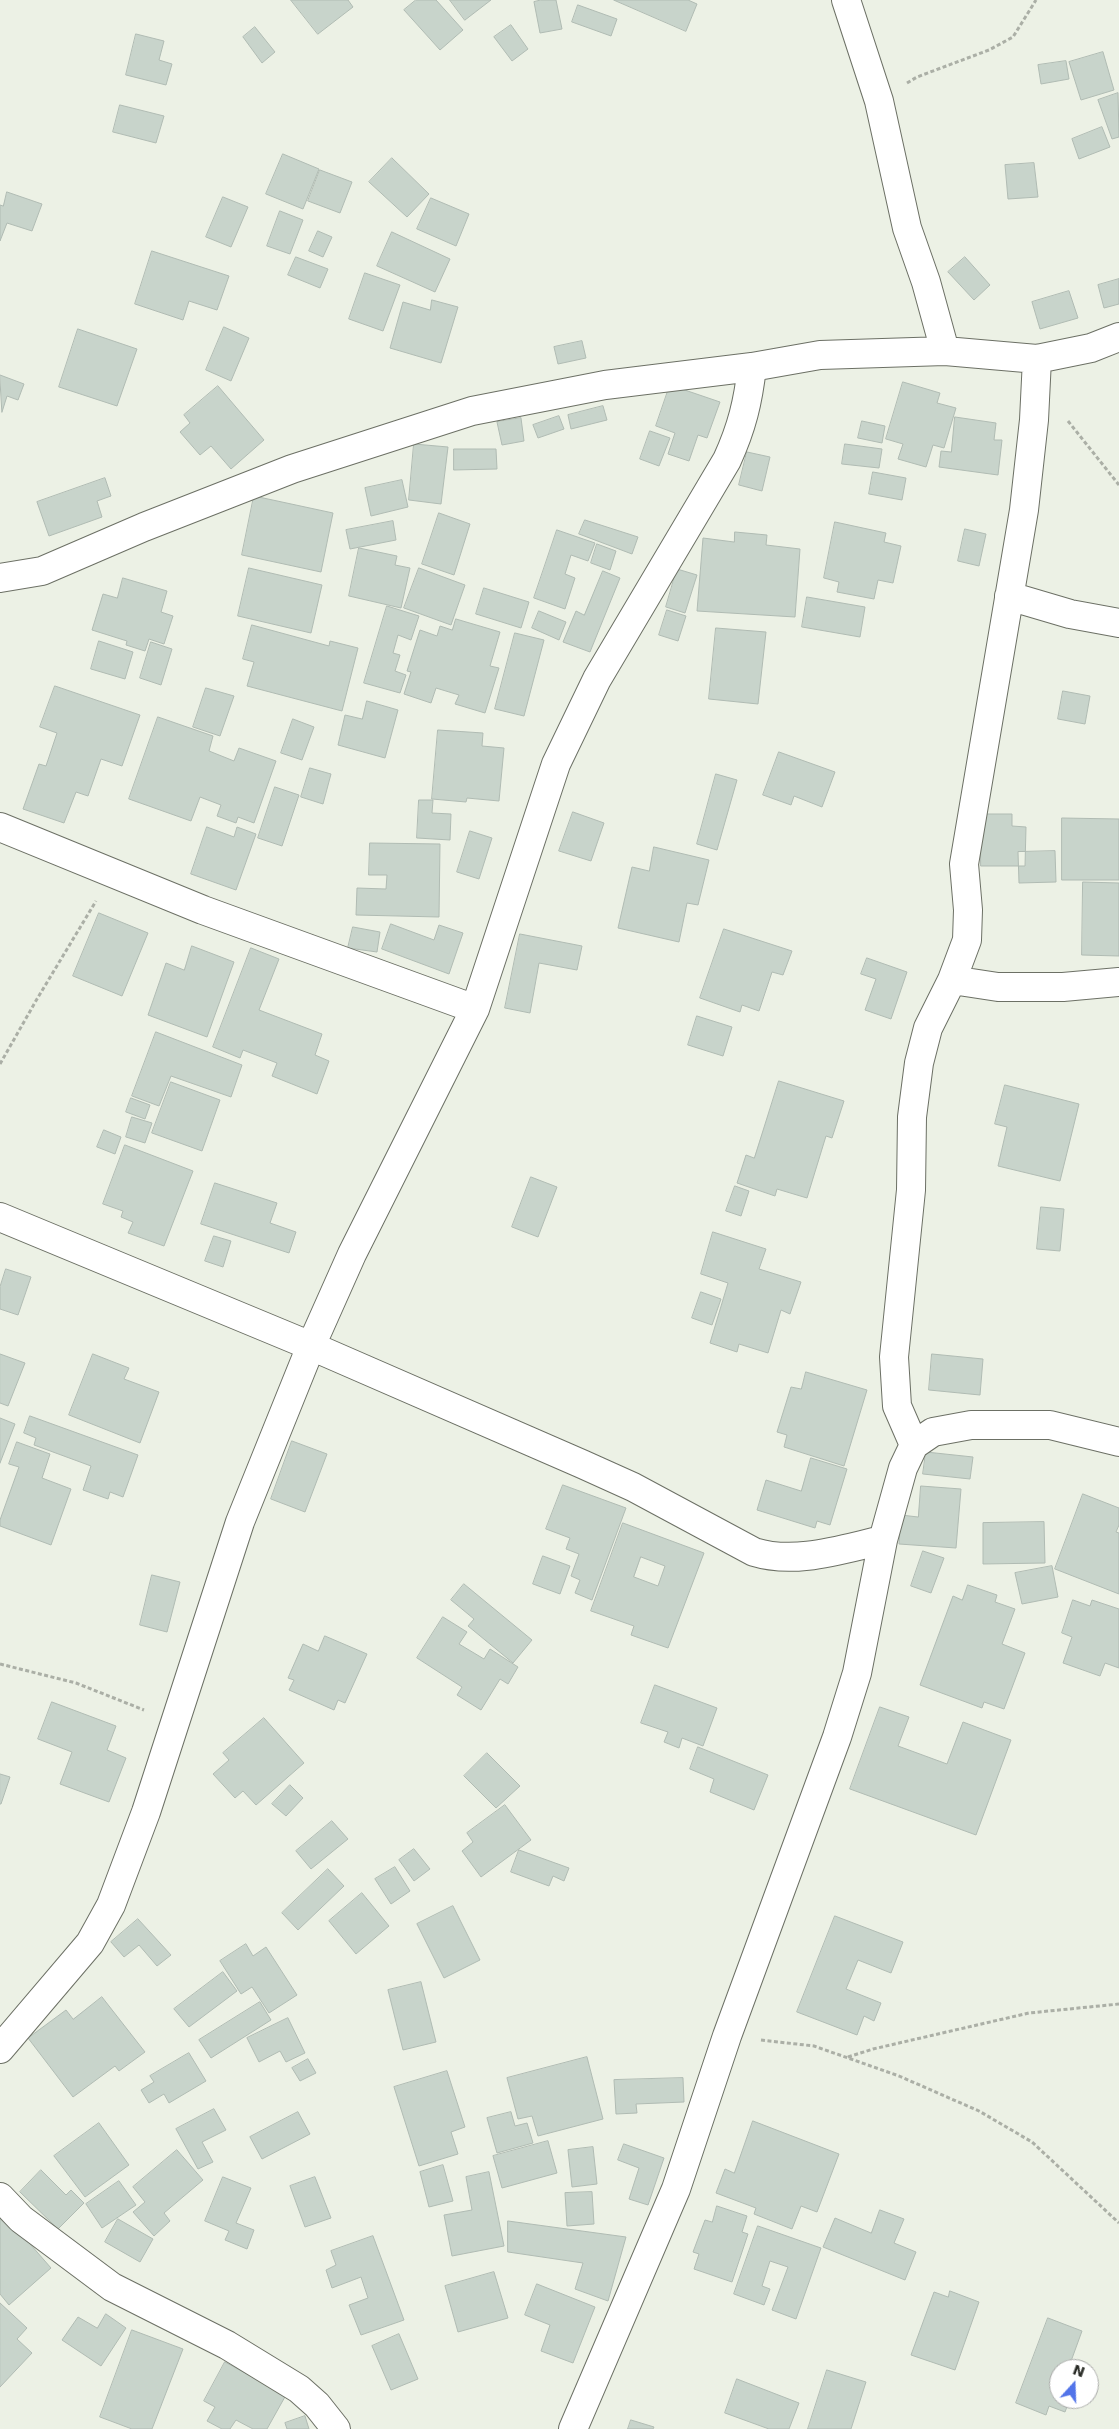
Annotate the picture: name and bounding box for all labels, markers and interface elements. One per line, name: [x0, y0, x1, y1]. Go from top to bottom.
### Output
north arrow: [1049, 2359, 1099, 2409]
text: N: [1071, 2361, 1087, 2380]

